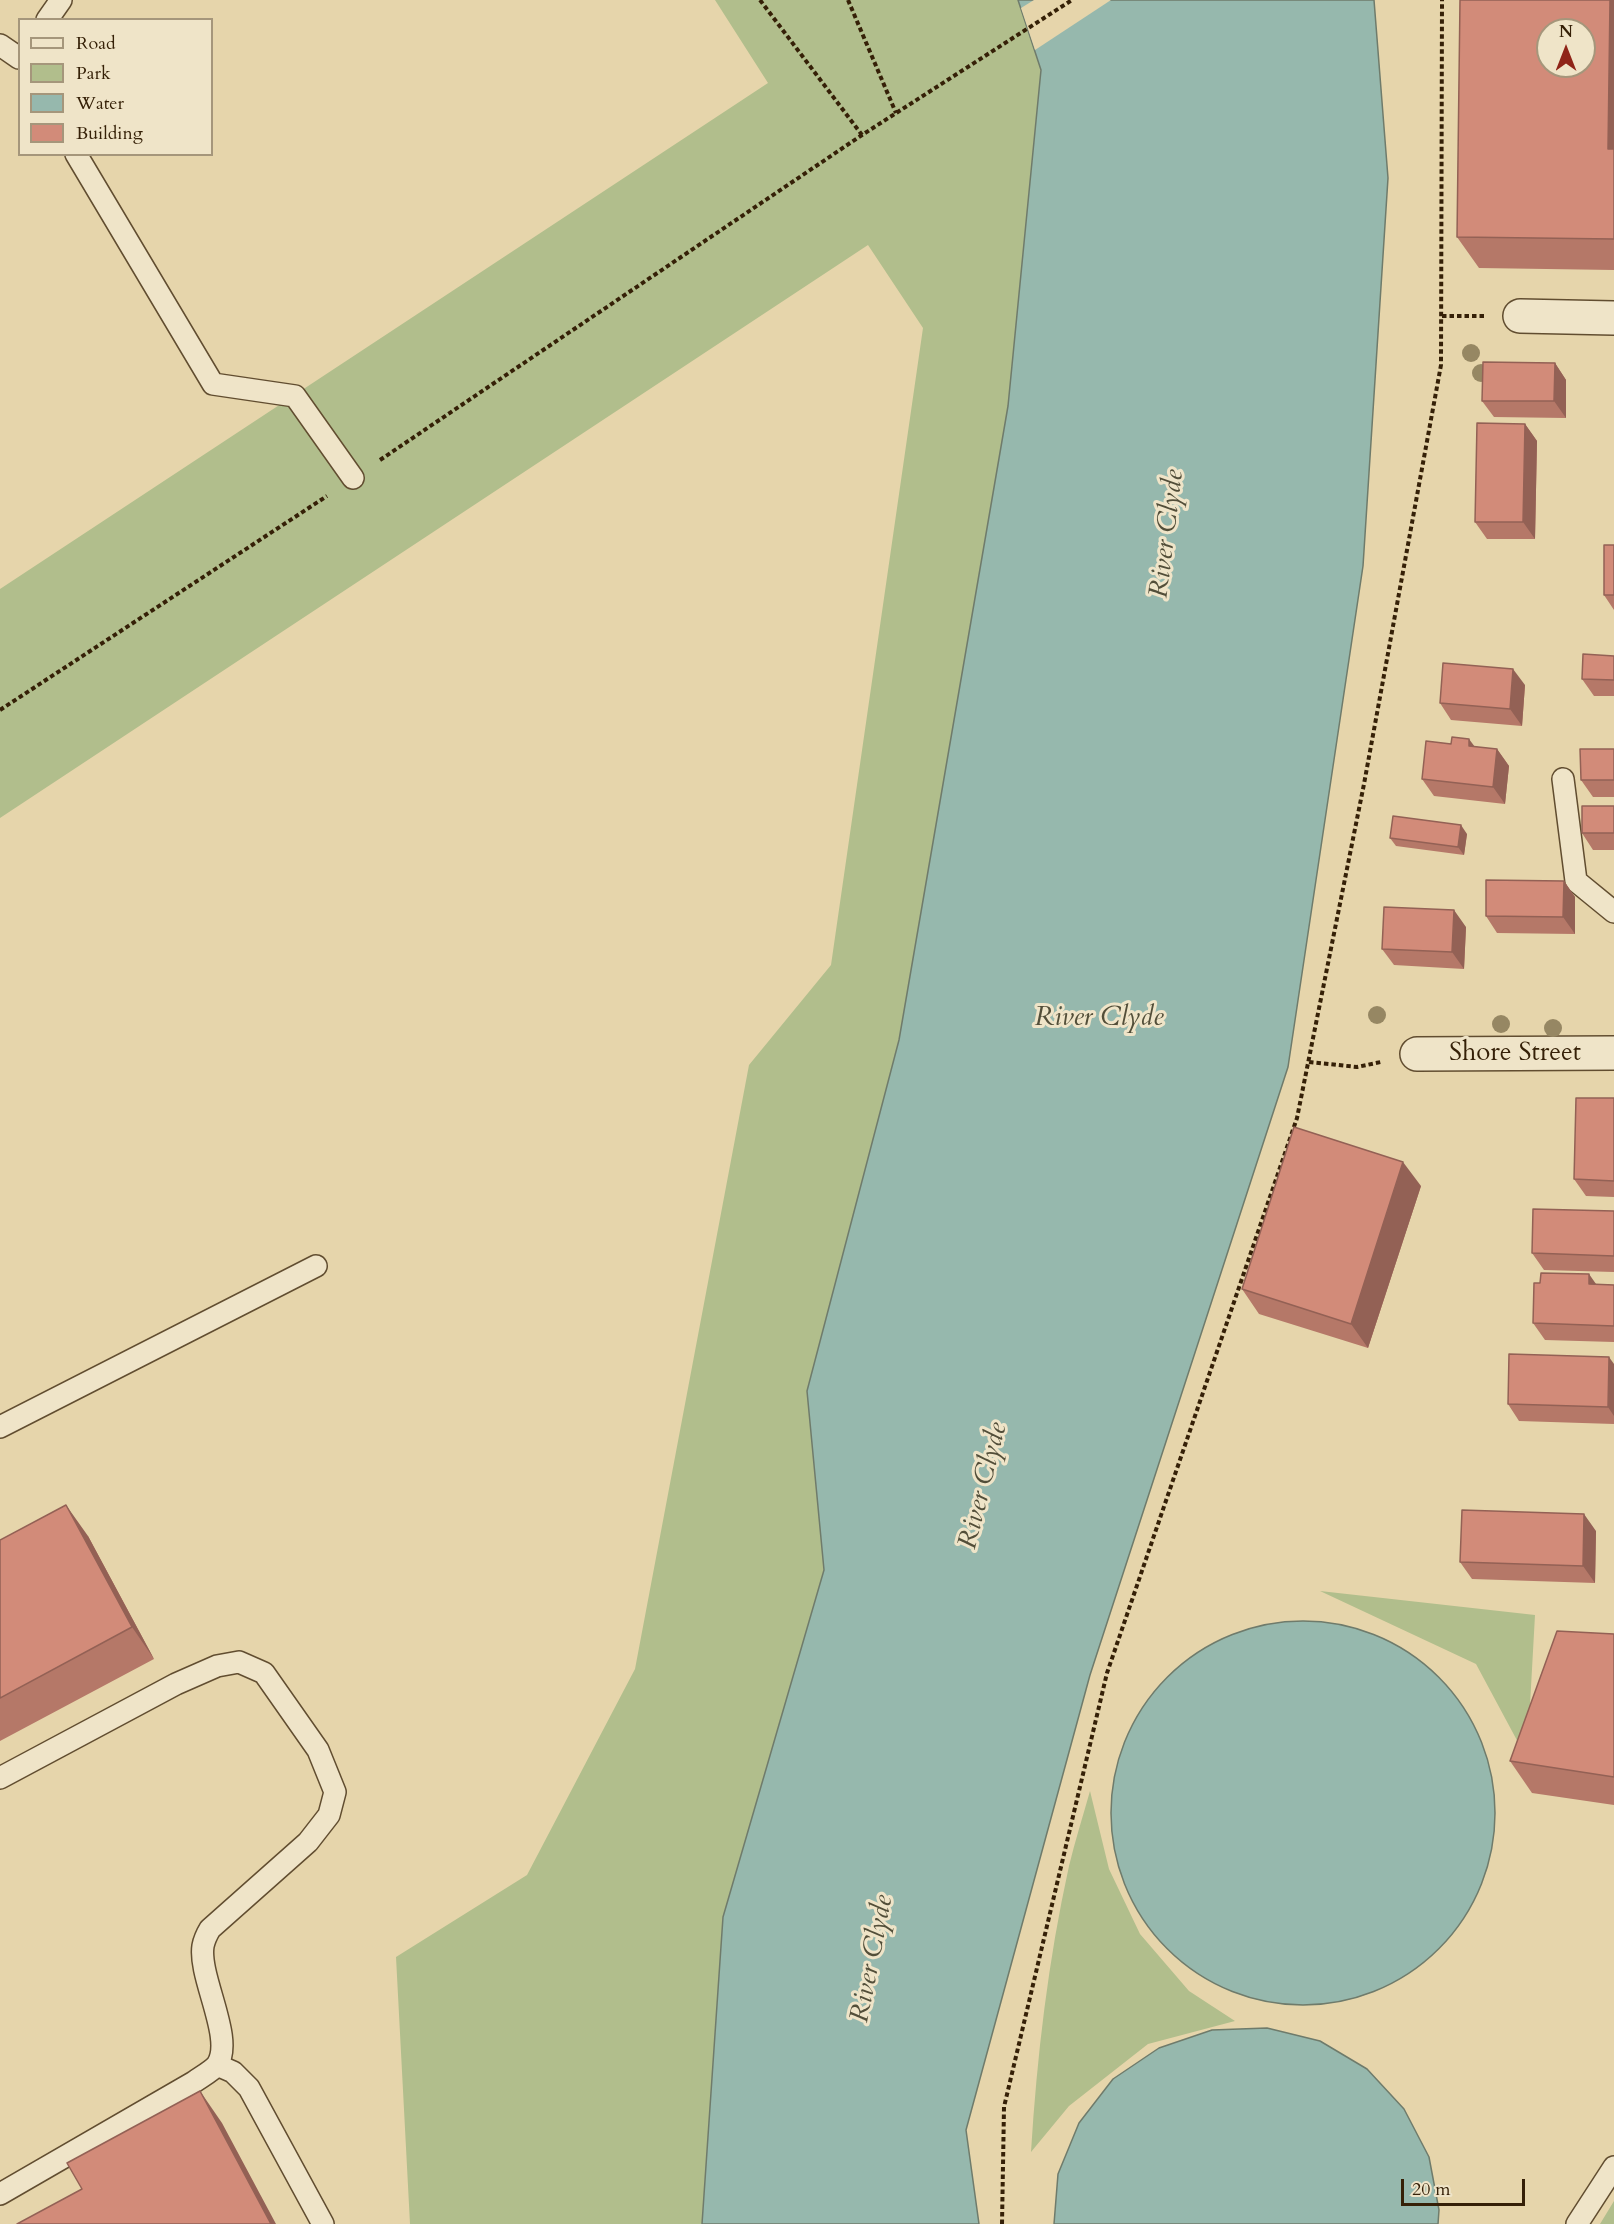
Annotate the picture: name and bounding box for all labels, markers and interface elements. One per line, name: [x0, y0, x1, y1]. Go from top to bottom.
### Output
legend: [18, 18, 213, 156]
north arrow: [1536, 18, 1596, 78]
text: N: [1559, 21, 1573, 43]
text: Road: [76, 31, 116, 56]
text: Park: [76, 61, 111, 86]
text: Water: [76, 91, 124, 116]
text: Building: [76, 121, 143, 146]
water label: River Clyde: [1144, 468, 1192, 600]
water label: River Clyde: [1034, 1003, 1164, 1035]
street label: Shore Street: [1449, 1038, 1581, 1070]
water label: River Clyde: [953, 1419, 1015, 1553]
water label: River Clyde: [845, 1893, 901, 2025]
scale bar: [1404, 2167, 1528, 2205]
text: 20 m: [1412, 2177, 1451, 2202]

